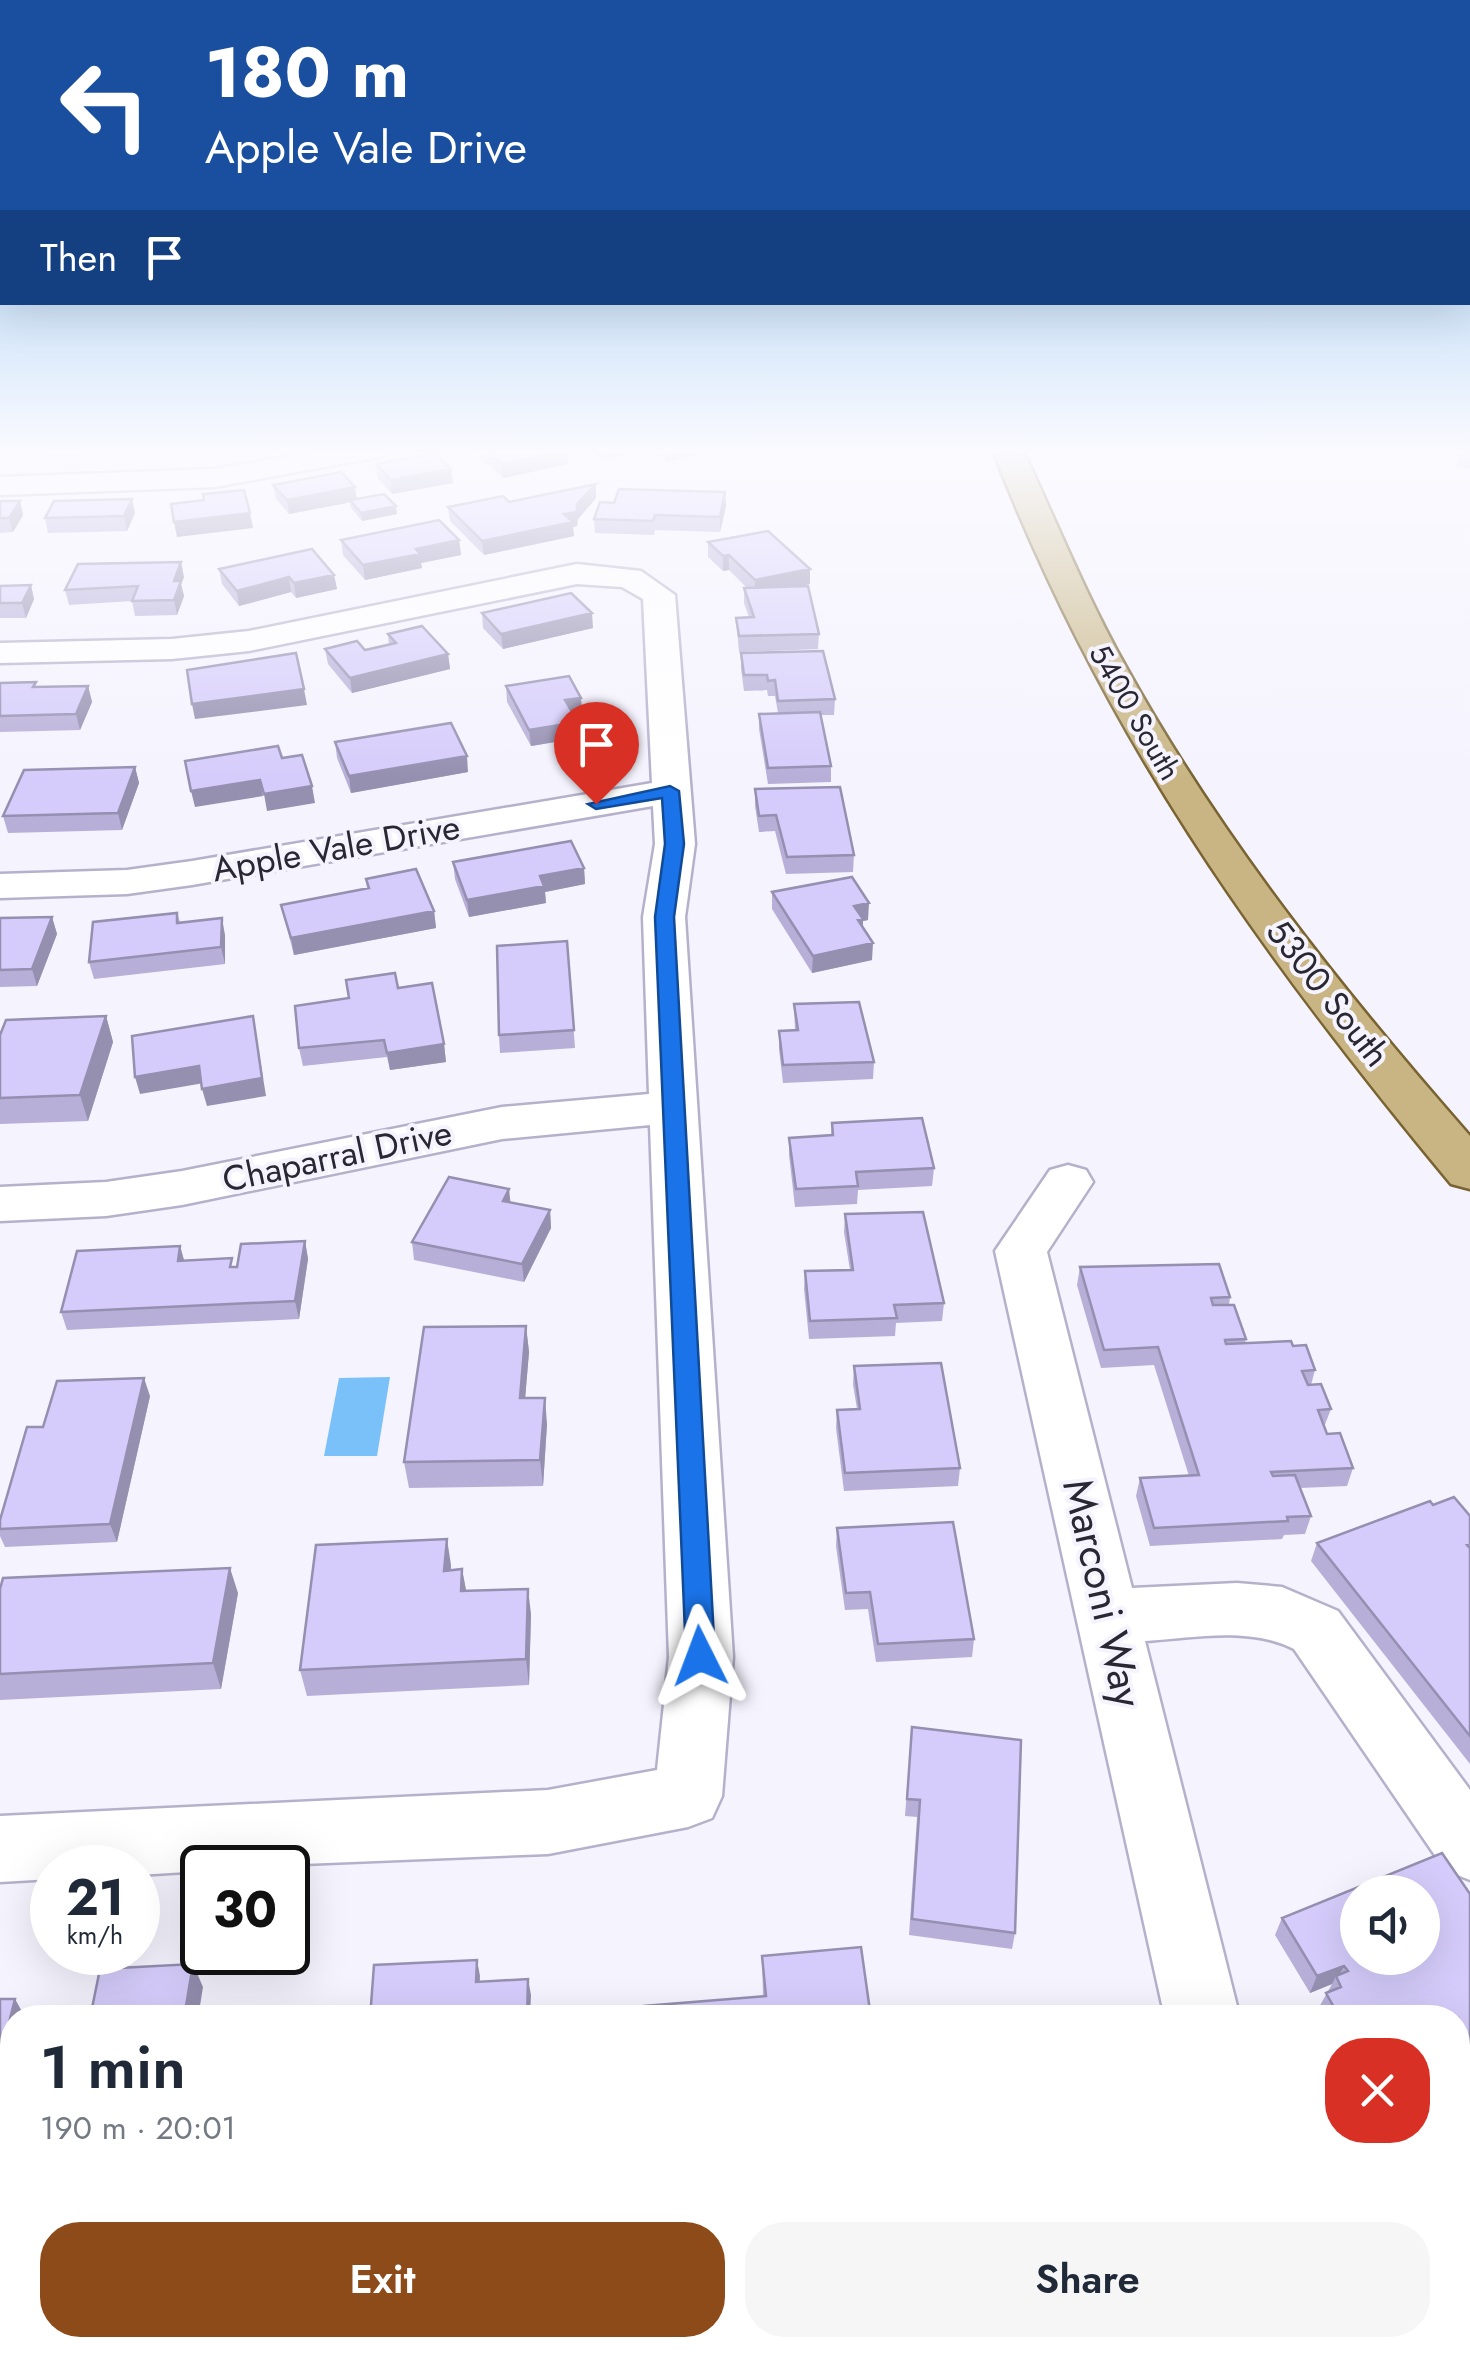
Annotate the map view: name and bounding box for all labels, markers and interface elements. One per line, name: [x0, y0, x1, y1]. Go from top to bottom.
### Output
text: 180 m: [205, 22, 409, 123]
icon: left: [40, 40, 170, 170]
text: Apple Vale Drive: [205, 115, 527, 180]
text: Then: [40, 230, 117, 285]
icon: arrive: [137, 230, 192, 285]
street label: 5400 South: [1079, 636, 1191, 788]
pin: [554, 702, 639, 805]
icon: arrive: [569, 717, 624, 772]
street label: Apple Vale Drive: [208, 802, 464, 894]
street label: 5300 South: [1254, 909, 1402, 1077]
street label: Chaparral Drive: [218, 1107, 456, 1205]
street label: Marconi Way: [1047, 1473, 1159, 1714]
position arrow: [648, 1604, 752, 1708]
speed limit sign: 30: [180, 1845, 310, 1975]
text: 21: [66, 1861, 124, 1934]
map controls: [1340, 1875, 1440, 1975]
button: sound: [1340, 1875, 1440, 1975]
text: km/h: [67, 1917, 123, 1953]
text: 1 min: [40, 2024, 186, 2111]
button: close: [1325, 2038, 1430, 2143]
text: 190 m · 20:01: [40, 2105, 236, 2151]
button: Exit: [40, 2222, 725, 2337]
button: Share: [745, 2222, 1430, 2337]

